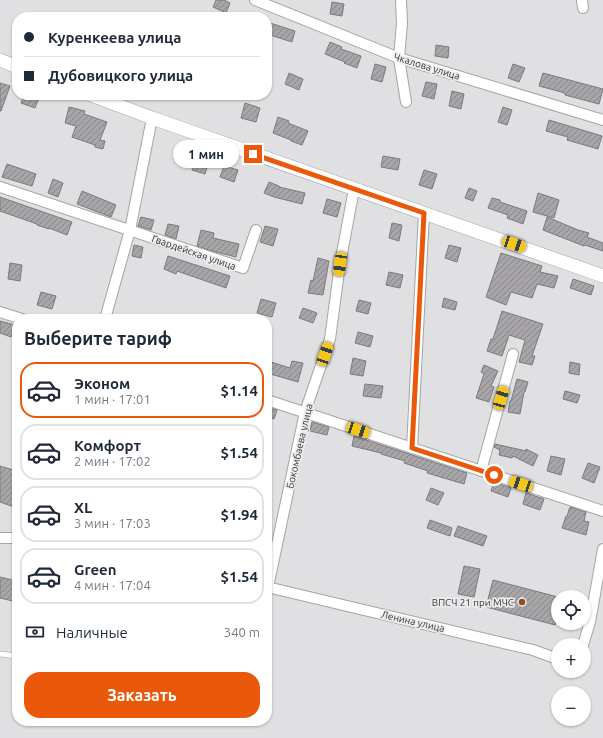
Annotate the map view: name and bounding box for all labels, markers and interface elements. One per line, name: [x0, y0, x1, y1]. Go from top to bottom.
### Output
text: Куренкеева улица: [48, 29, 181, 46]
street label: Чкалова улица: [392, 51, 461, 82]
text: Дубовицкого улица: [48, 67, 193, 84]
callout: 1 мин: [173, 140, 239, 168]
route end: [244, 145, 262, 163]
text: 1 мин: [188, 147, 224, 161]
street label: Гвардейская улица: [150, 233, 237, 272]
car: [501, 234, 527, 254]
car: [332, 251, 348, 277]
text: Выберите тариф: [24, 328, 172, 348]
car: [315, 341, 335, 367]
icon: car: [26, 372, 62, 408]
text: Эконом: [74, 375, 130, 392]
text: $1.14: [220, 382, 258, 399]
car: [492, 385, 510, 411]
text: 1 мин · 17:01: [74, 392, 151, 406]
street label: Бокомбаева улица: [284, 403, 315, 490]
car: [345, 421, 371, 439]
icon: car: [26, 434, 62, 470]
text: Комфорт: [74, 437, 141, 454]
text: $1.54: [220, 444, 258, 461]
text: 2 мин · 17:02: [74, 454, 151, 468]
route start: [485, 466, 503, 484]
car: [508, 475, 534, 493]
icon: car: [26, 496, 62, 532]
text: XL: [74, 499, 92, 516]
text: $1.94: [220, 506, 258, 523]
text: 3 мин · 17:03: [74, 516, 151, 530]
icon: car: [26, 558, 62, 594]
text: Green: [74, 561, 116, 578]
text: $1.54: [220, 568, 258, 585]
text: 4 мин · 17:04: [74, 578, 151, 592]
map controls: [551, 590, 591, 726]
button: locate: [551, 590, 591, 630]
place label: ВПСЧ 21 при МЧС: [432, 597, 514, 608]
marker: ВПСЧ 21 при МЧС: [517, 597, 527, 607]
street label: Ленина улица: [380, 609, 446, 634]
icon: cash: [24, 621, 46, 643]
text: Наличные: [56, 624, 128, 641]
text: 340 m: [224, 625, 260, 639]
button: +: [551, 638, 591, 678]
button: Заказать: [24, 672, 260, 718]
button: −: [551, 686, 591, 726]

